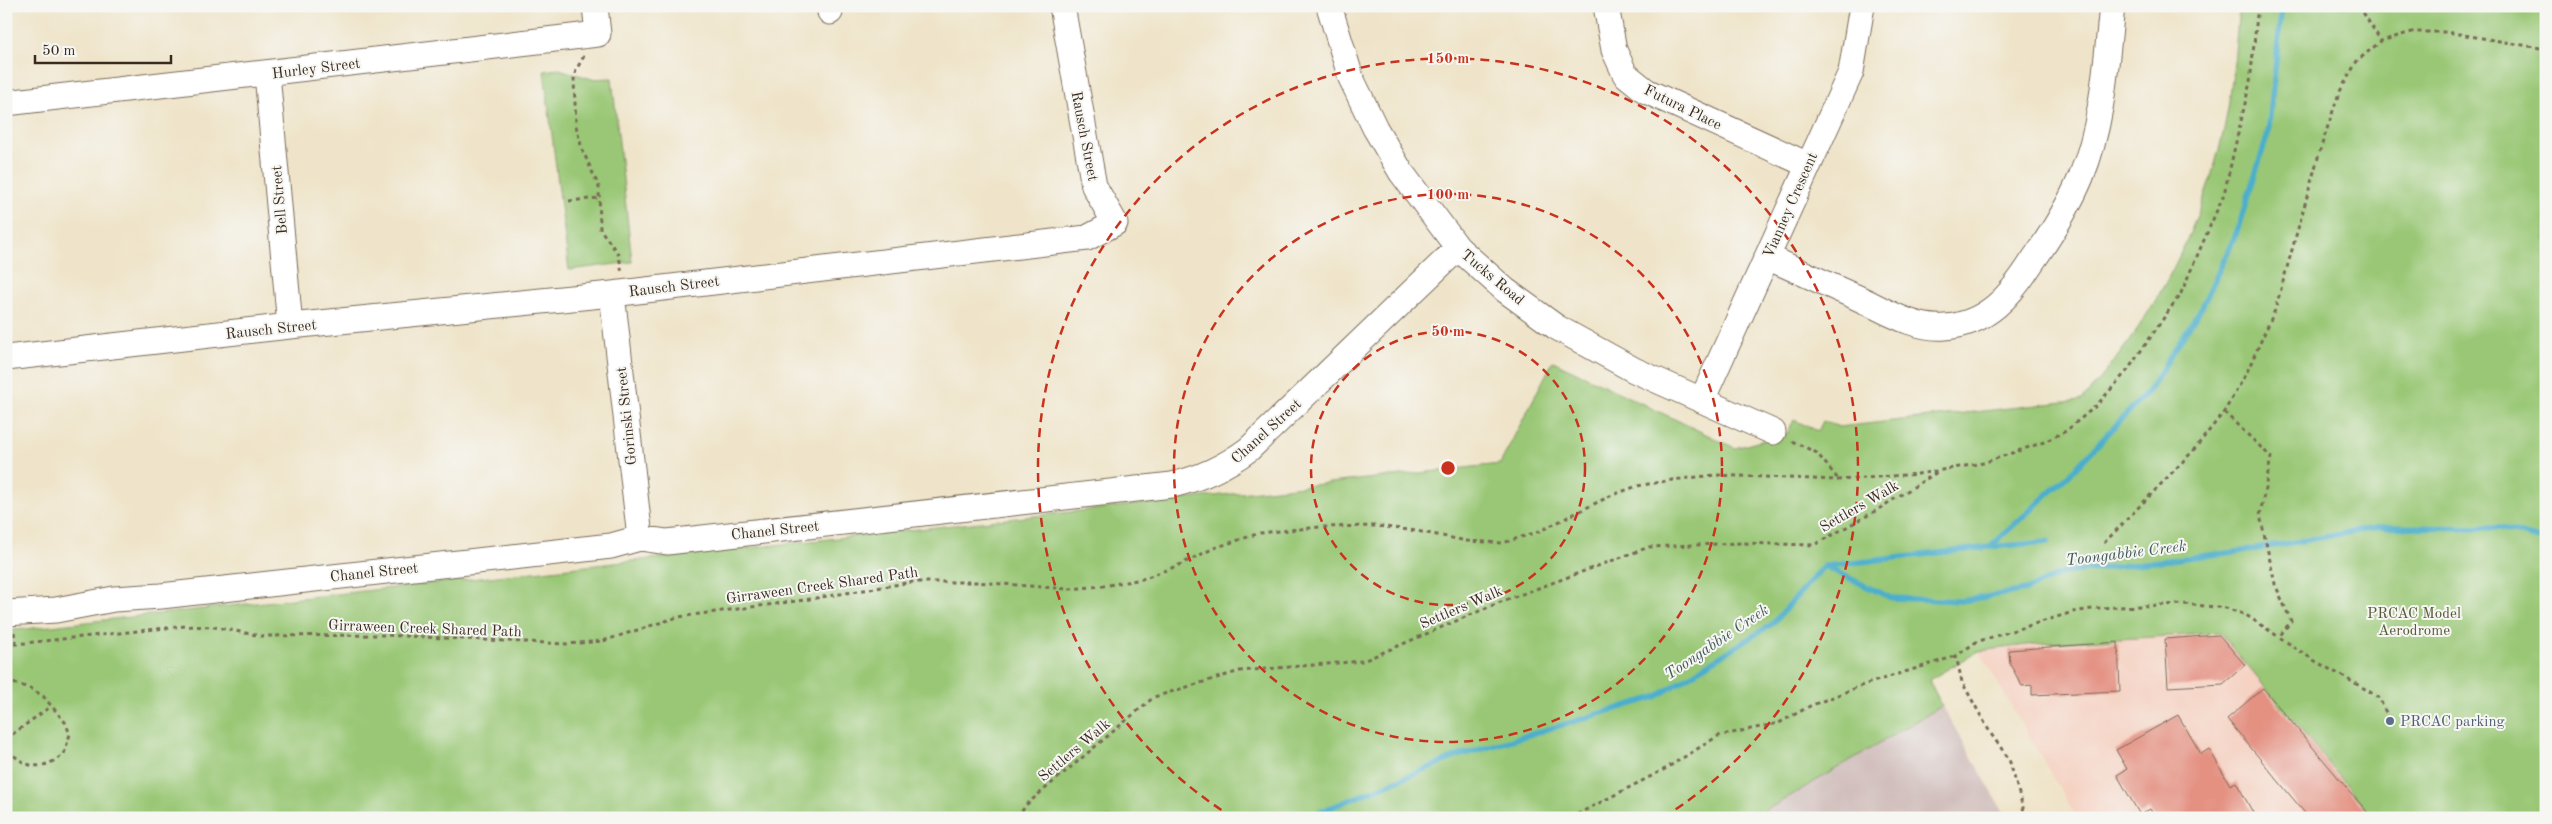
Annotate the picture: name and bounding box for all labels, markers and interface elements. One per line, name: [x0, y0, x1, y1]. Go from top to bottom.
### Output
scale bar: [35, 32, 171, 64]
text: 50 m: [42, 44, 76, 59]
text: 150 m: [1427, 52, 1469, 67]
street label: Hurley Street: [271, 57, 361, 82]
street label: Futura Place: [1641, 83, 1724, 134]
street label: Rausch Street: [1067, 90, 1100, 183]
street label: Vianney Crescent: [1761, 150, 1821, 261]
street label: Bell Street: [270, 165, 291, 235]
text: 100 m: [1427, 188, 1469, 203]
street label: Tucks Road: [1458, 248, 1527, 309]
street label: Rausch Street: [628, 274, 720, 300]
street label: Rausch Street: [225, 318, 317, 343]
text: 50 m: [1431, 325, 1465, 340]
street label: Gorinski Street: [615, 366, 640, 466]
street label: Chanel Street: [1229, 397, 1305, 467]
centre of rings: [1439, 459, 1457, 477]
street label: Settlers Walk: [1818, 479, 1902, 536]
street label: Chanel Street: [730, 519, 820, 544]
water label: Toongabbie Creek: [2065, 539, 2188, 569]
street label: Chanel Street: [329, 561, 419, 586]
street label: Girraween Creek Shared Path: [725, 566, 919, 607]
street label: Settlers Walk: [1418, 584, 1505, 633]
water label: Toongabbie Creek: [1662, 602, 1772, 683]
park label: PRCAC Model Aerodrome: [2367, 607, 2461, 639]
street label: Girraween Creek Shared Path: [328, 619, 522, 640]
marker: PRCAC parking: [2384, 715, 2396, 727]
place label: PRCAC parking: [2400, 715, 2505, 730]
street label: Settlers Walk: [1036, 717, 1114, 785]

